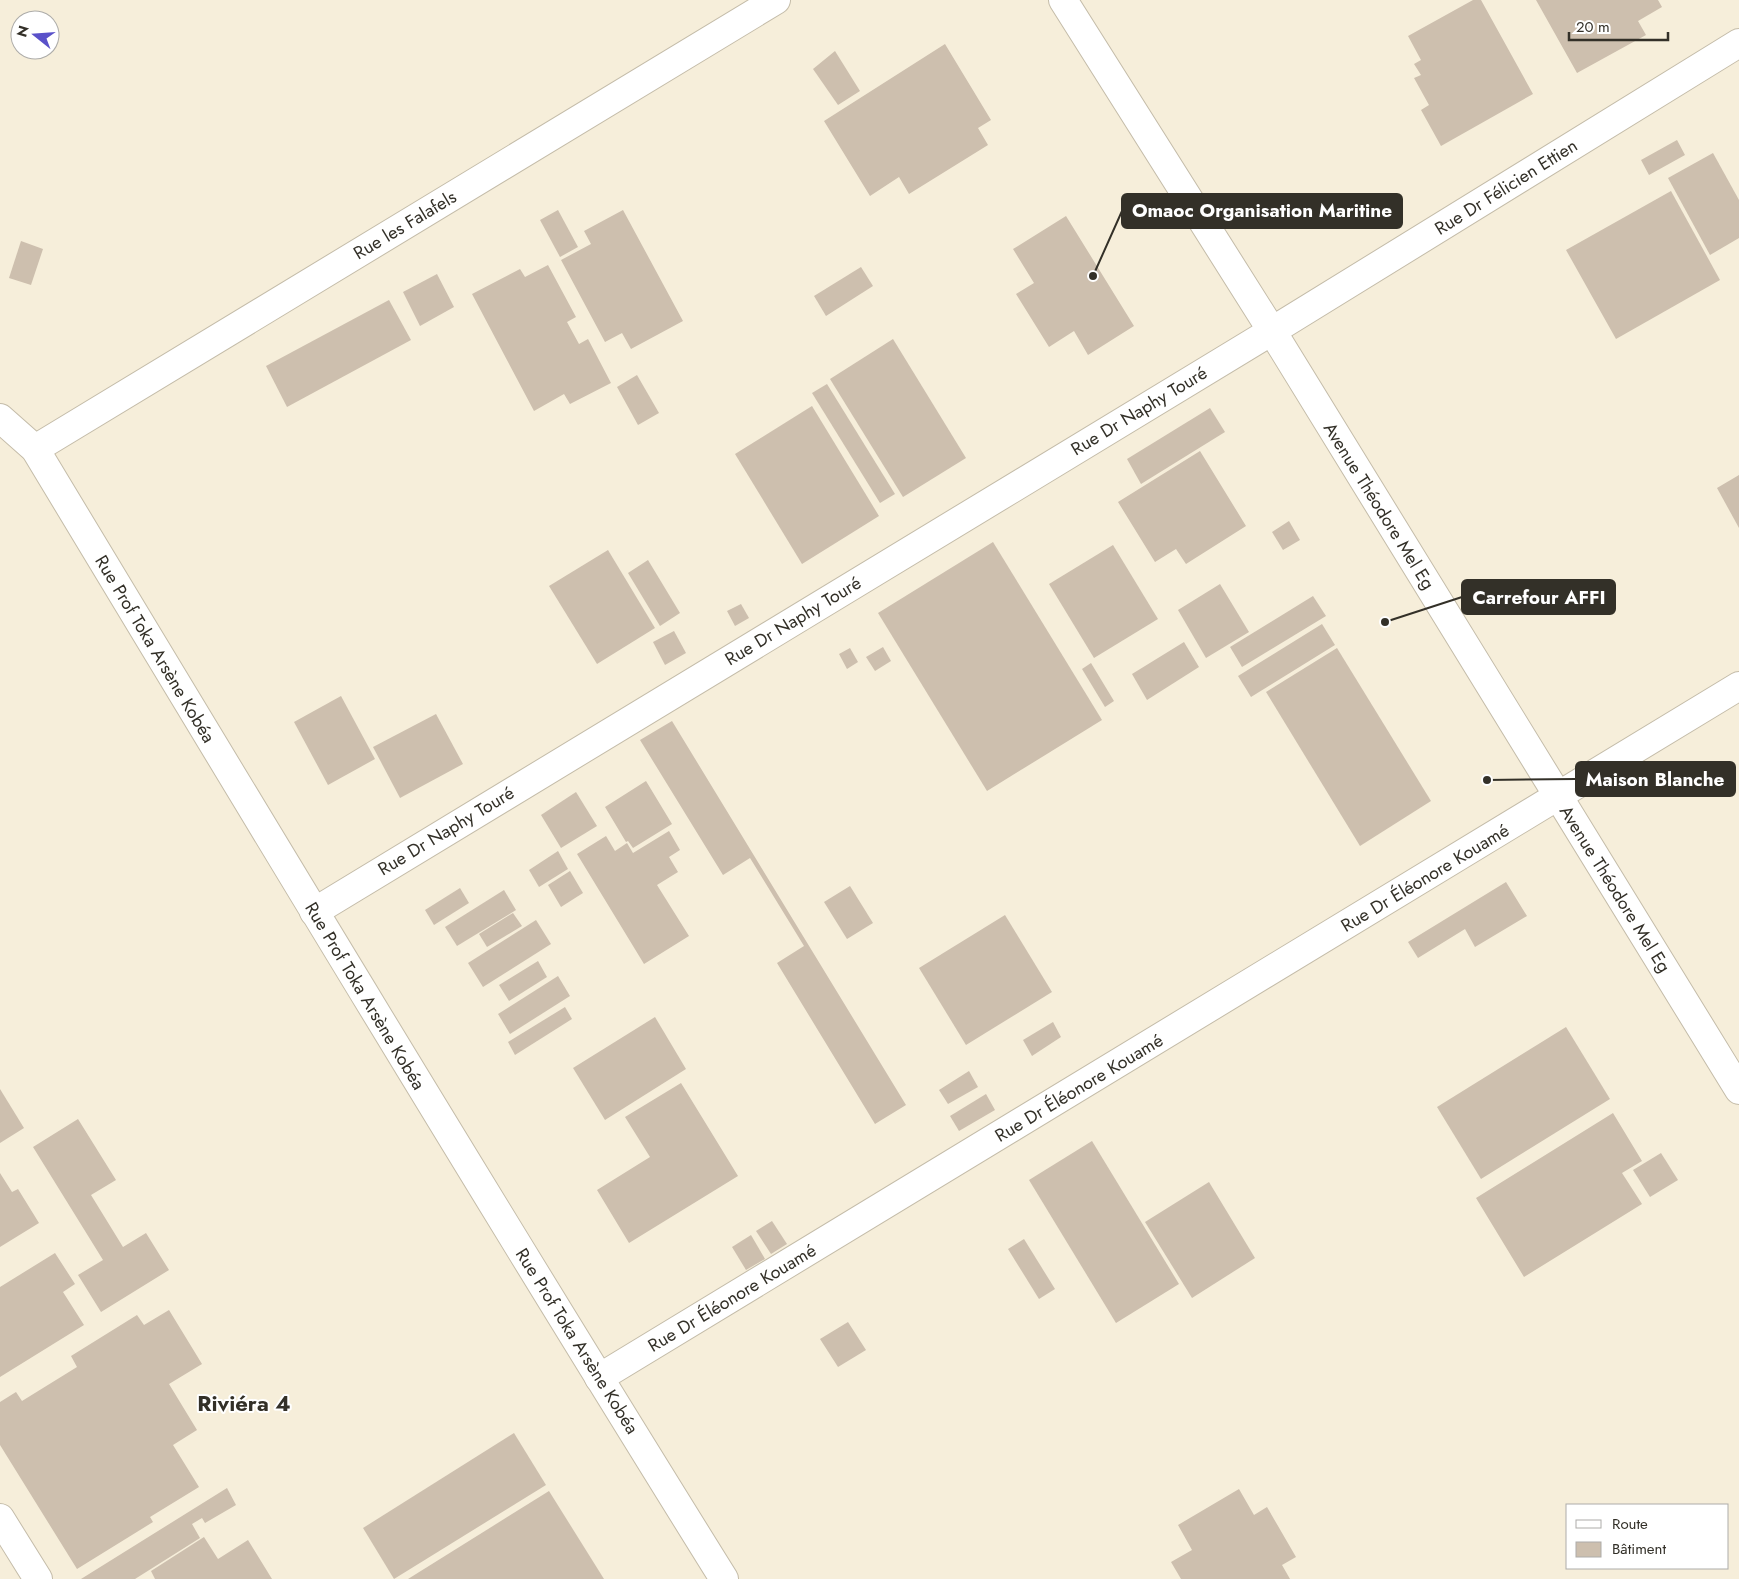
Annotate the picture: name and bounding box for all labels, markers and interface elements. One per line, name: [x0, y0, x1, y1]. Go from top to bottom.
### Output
north arrow: [10, 10, 60, 60]
scale bar: [1569, 10, 1668, 42]
text: 20 m: [1576, 16, 1610, 38]
text: N: [11, 23, 34, 39]
street label: Rue Dr Félicien Ettien: [1430, 133, 1582, 241]
street label: Rue les Falafels: [349, 184, 461, 266]
callout: Omaoc Organisation Maritine: [1122, 194, 1402, 228]
text: Omaoc Organisation Maritine: [1132, 197, 1392, 224]
street label: Rue Dr Naphy Touré: [1066, 360, 1212, 462]
street label: Avenue Théodore Mel Eg: [1317, 417, 1441, 595]
street label: Rue Prof Toka Arsène Kobéa: [89, 550, 221, 748]
street label: Rue Dr Naphy Touré: [720, 570, 866, 672]
callout: Carrefour AFFI: [1462, 580, 1615, 614]
text: Carrefour AFFI: [1472, 584, 1606, 611]
callout: Maison Blanche: [1576, 762, 1735, 796]
text: Maison Blanche: [1586, 766, 1725, 793]
street label: Rue Dr Naphy Touré: [373, 780, 519, 882]
street label: Avenue Théodore Mel Eg: [1553, 800, 1677, 978]
street label: Rue Dr Éléonore Kouamé: [1336, 817, 1514, 939]
street label: Rue Prof Toka Arsène Kobéa: [299, 897, 431, 1095]
street label: Rue Dr Éléonore Kouamé: [990, 1027, 1168, 1149]
street label: Rue Dr Éléonore Kouamé: [643, 1237, 821, 1359]
street label: Rue Prof Toka Arsène Kobéa: [509, 1243, 645, 1439]
district label: Riviéra 4: [197, 1387, 291, 1419]
legend: [1566, 1504, 1729, 1569]
text: Route: [1612, 1513, 1648, 1535]
text: Bâtiment: [1612, 1538, 1666, 1560]

